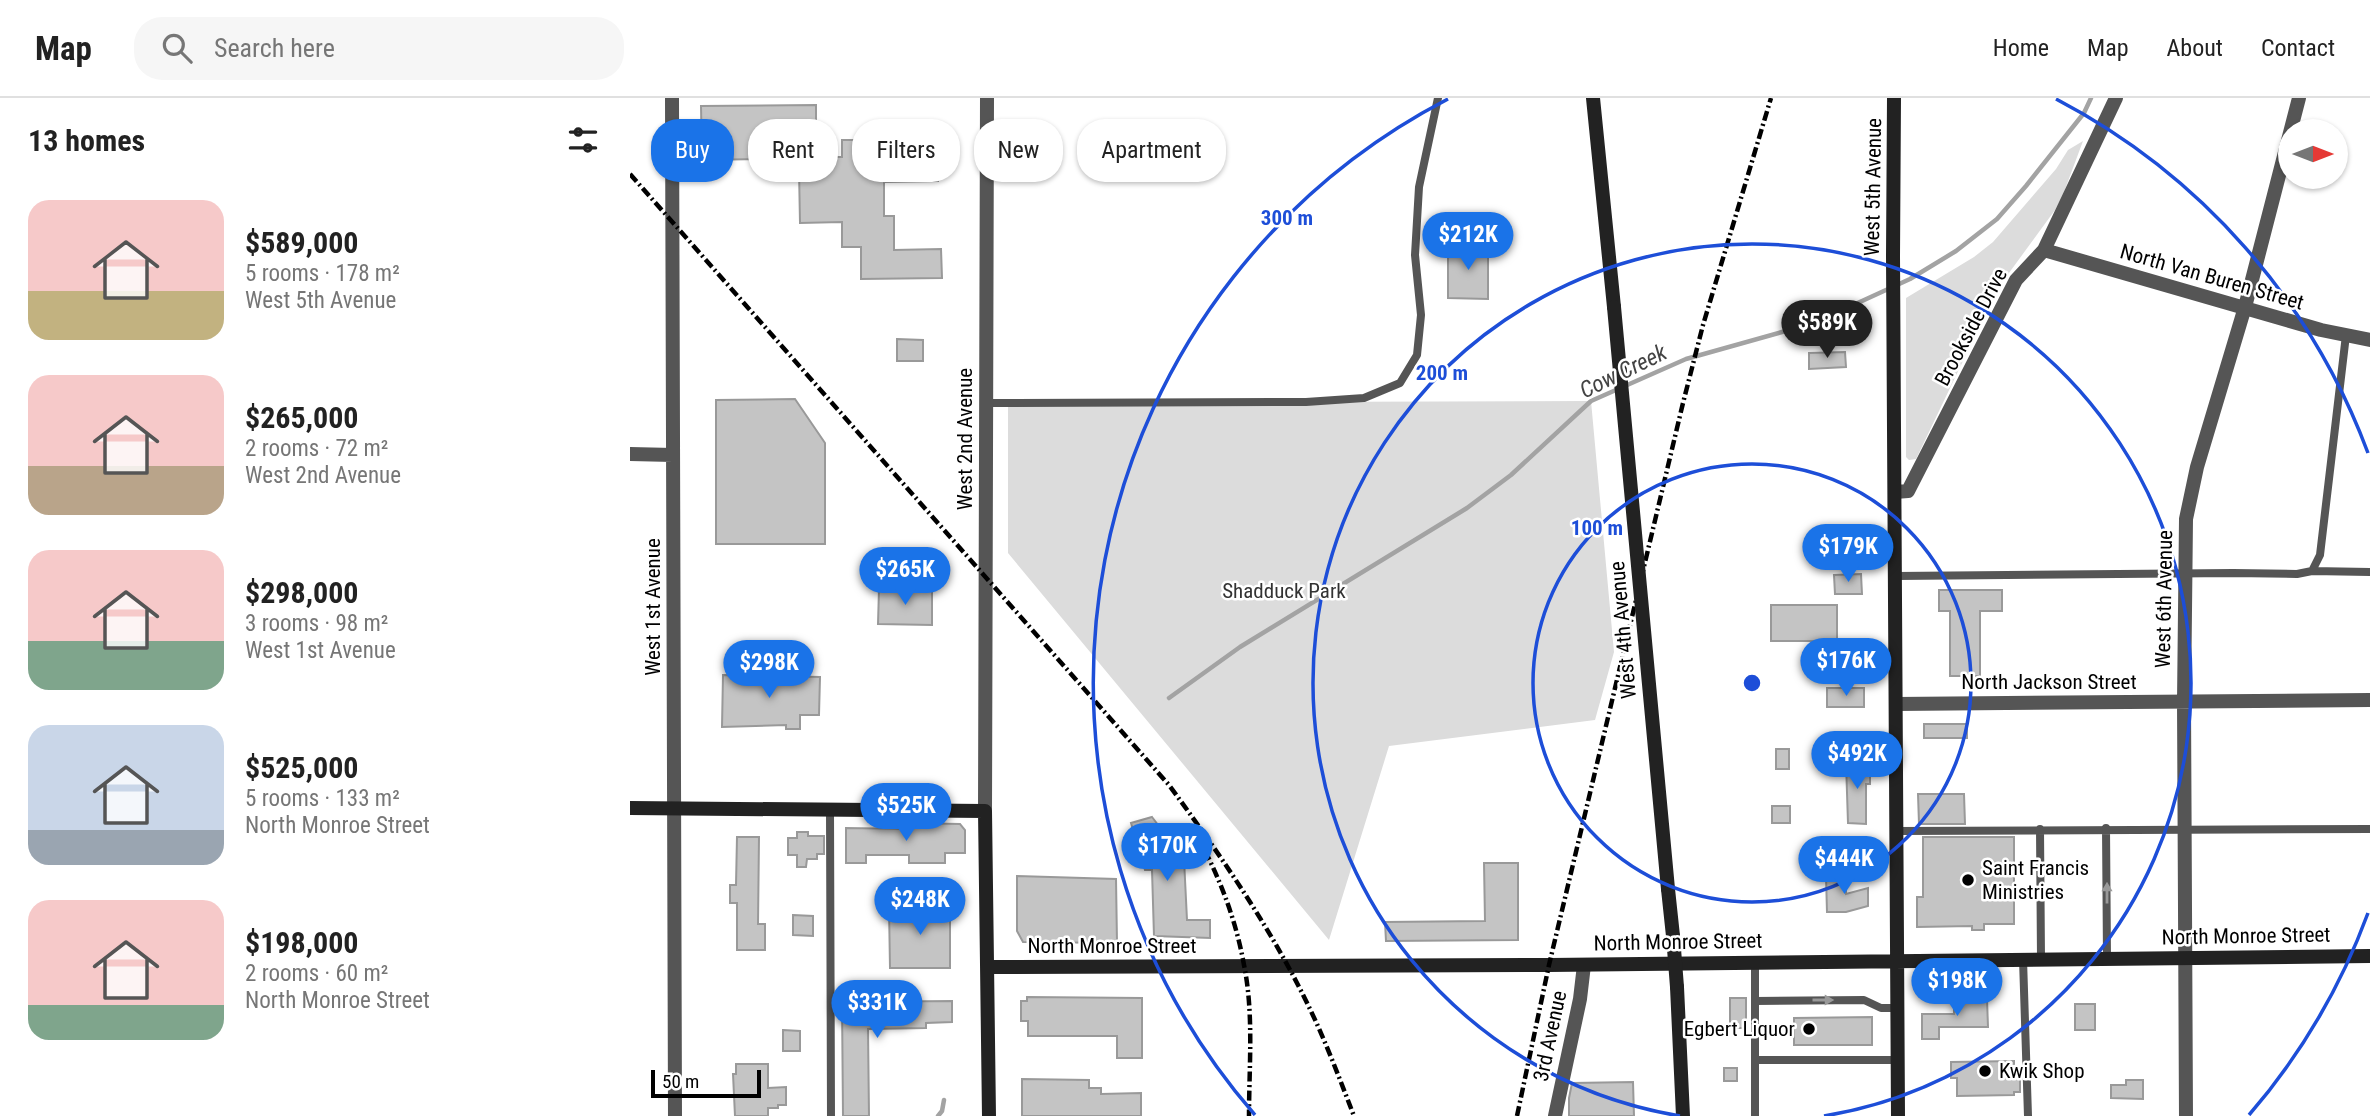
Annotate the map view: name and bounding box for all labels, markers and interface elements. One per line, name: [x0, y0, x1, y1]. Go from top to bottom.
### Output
search box: [134, 17, 624, 80]
text: Map: [35, 29, 92, 68]
icon: search: [158, 29, 196, 67]
text: Search here: [214, 33, 335, 63]
text: Home: [1993, 34, 2049, 62]
text: Map: [2087, 34, 2129, 62]
text: About: [2167, 34, 2223, 62]
text: Contact: [2261, 34, 2335, 62]
street label: West 5th Avenue: [1860, 118, 1886, 256]
chip: Buy: [651, 119, 734, 182]
chip: Rent: [748, 119, 838, 182]
chip: Filters: [852, 119, 960, 182]
chip: New: [974, 119, 1063, 182]
chip: Apartment: [1077, 119, 1226, 182]
north arrow: [2278, 119, 2348, 189]
map controls: [2278, 119, 2348, 189]
icon: filters: [564, 121, 602, 159]
text: 13 homes: [28, 123, 145, 158]
text: 300 m: [1261, 206, 1313, 230]
pin: $212K: [1419, 212, 1517, 272]
text: $212K: [1438, 221, 1498, 248]
text: $589,000: [245, 225, 358, 260]
icon: home: [84, 228, 168, 312]
street label: North Van Buren Street: [2117, 239, 2307, 315]
text: 5 rooms · 178 m²: [245, 260, 400, 287]
street label: Brookside Drive: [1930, 264, 2012, 390]
text: West 5th Avenue: [245, 287, 396, 314]
pin: $589K: [1778, 300, 1876, 360]
text: $589K: [1797, 309, 1857, 336]
water label: Cow Creek: [1575, 338, 1672, 404]
text: 200 m: [1416, 361, 1468, 385]
street label: West 2nd Avenue: [953, 368, 977, 510]
text: $265,000: [245, 400, 358, 435]
icon: home: [84, 403, 168, 487]
text: 2 rooms · 72 m²: [245, 435, 388, 462]
text: West 2nd Avenue: [245, 462, 401, 489]
text: 100 m: [1571, 516, 1623, 540]
pin: $179K: [1799, 524, 1897, 584]
street label: West 6th Avenue: [2151, 530, 2177, 668]
text: $179K: [1818, 533, 1878, 560]
street label: West 1st Avenue: [641, 538, 665, 676]
pin: $265K: [856, 547, 954, 607]
text: $265K: [875, 556, 935, 583]
street label: West 4th Avenue: [1605, 560, 1641, 700]
text: $298,000: [245, 575, 358, 610]
icon: home: [84, 578, 168, 662]
park label: Shadduck Park: [1222, 579, 1346, 603]
text: 3 rooms · 98 m²: [245, 610, 388, 637]
text: West 1st Avenue: [245, 637, 396, 664]
pin: $176K: [1797, 638, 1895, 698]
pin: $298K: [720, 640, 818, 700]
text: $176K: [1816, 647, 1876, 674]
text: $298K: [739, 649, 799, 676]
street label: North Jackson Street: [1961, 670, 2137, 694]
centre of rings: [1740, 671, 1764, 695]
pin: $492K: [1808, 732, 1906, 791]
text: $492K: [1827, 740, 1887, 767]
text: $525,000: [245, 750, 358, 785]
icon: home: [84, 753, 168, 837]
pin: $525K: [857, 784, 955, 843]
text: 5 rooms · 133 m²: [245, 785, 400, 812]
text: $525K: [876, 792, 936, 819]
text: North Monroe Street: [245, 812, 430, 839]
pin: $170K: [1118, 824, 1216, 883]
text: $170K: [1137, 832, 1197, 859]
pin: $444K: [1795, 836, 1893, 896]
text: $444K: [1814, 845, 1874, 872]
place label: Saint Francis Ministries: [1982, 856, 2089, 904]
marker: Saint Francis Ministries: [1960, 872, 1976, 888]
pin: $248K: [871, 878, 969, 937]
one-way arrow: [2101, 882, 2113, 904]
text: $248K: [890, 886, 950, 913]
street label: North Monroe Street: [2161, 923, 2331, 949]
text: $198,000: [245, 925, 358, 960]
icon: home: [84, 928, 168, 1012]
street label: North Monroe Street: [1593, 929, 1763, 955]
street label: North Monroe Street: [1028, 934, 1196, 958]
pin: $198K: [1908, 958, 2006, 1018]
text: 2 rooms · 60 m²: [245, 960, 388, 987]
text: $198K: [1927, 967, 1987, 994]
pin: $331K: [828, 981, 926, 1040]
text: North Monroe Street: [245, 987, 430, 1014]
street label: 3rd Avenue: [1529, 988, 1571, 1084]
text: $331K: [847, 989, 907, 1016]
one-way arrow: [1812, 995, 1834, 1006]
place label: Egbert Liquor: [1684, 1017, 1795, 1041]
marker: Egbert Liquor: [1801, 1021, 1817, 1037]
place label: Kwik Shop: [1999, 1059, 2085, 1083]
marker: Kwik Shop: [1977, 1063, 1993, 1079]
scale bar: [651, 1067, 761, 1099]
text: 50 m: [662, 1070, 699, 1093]

